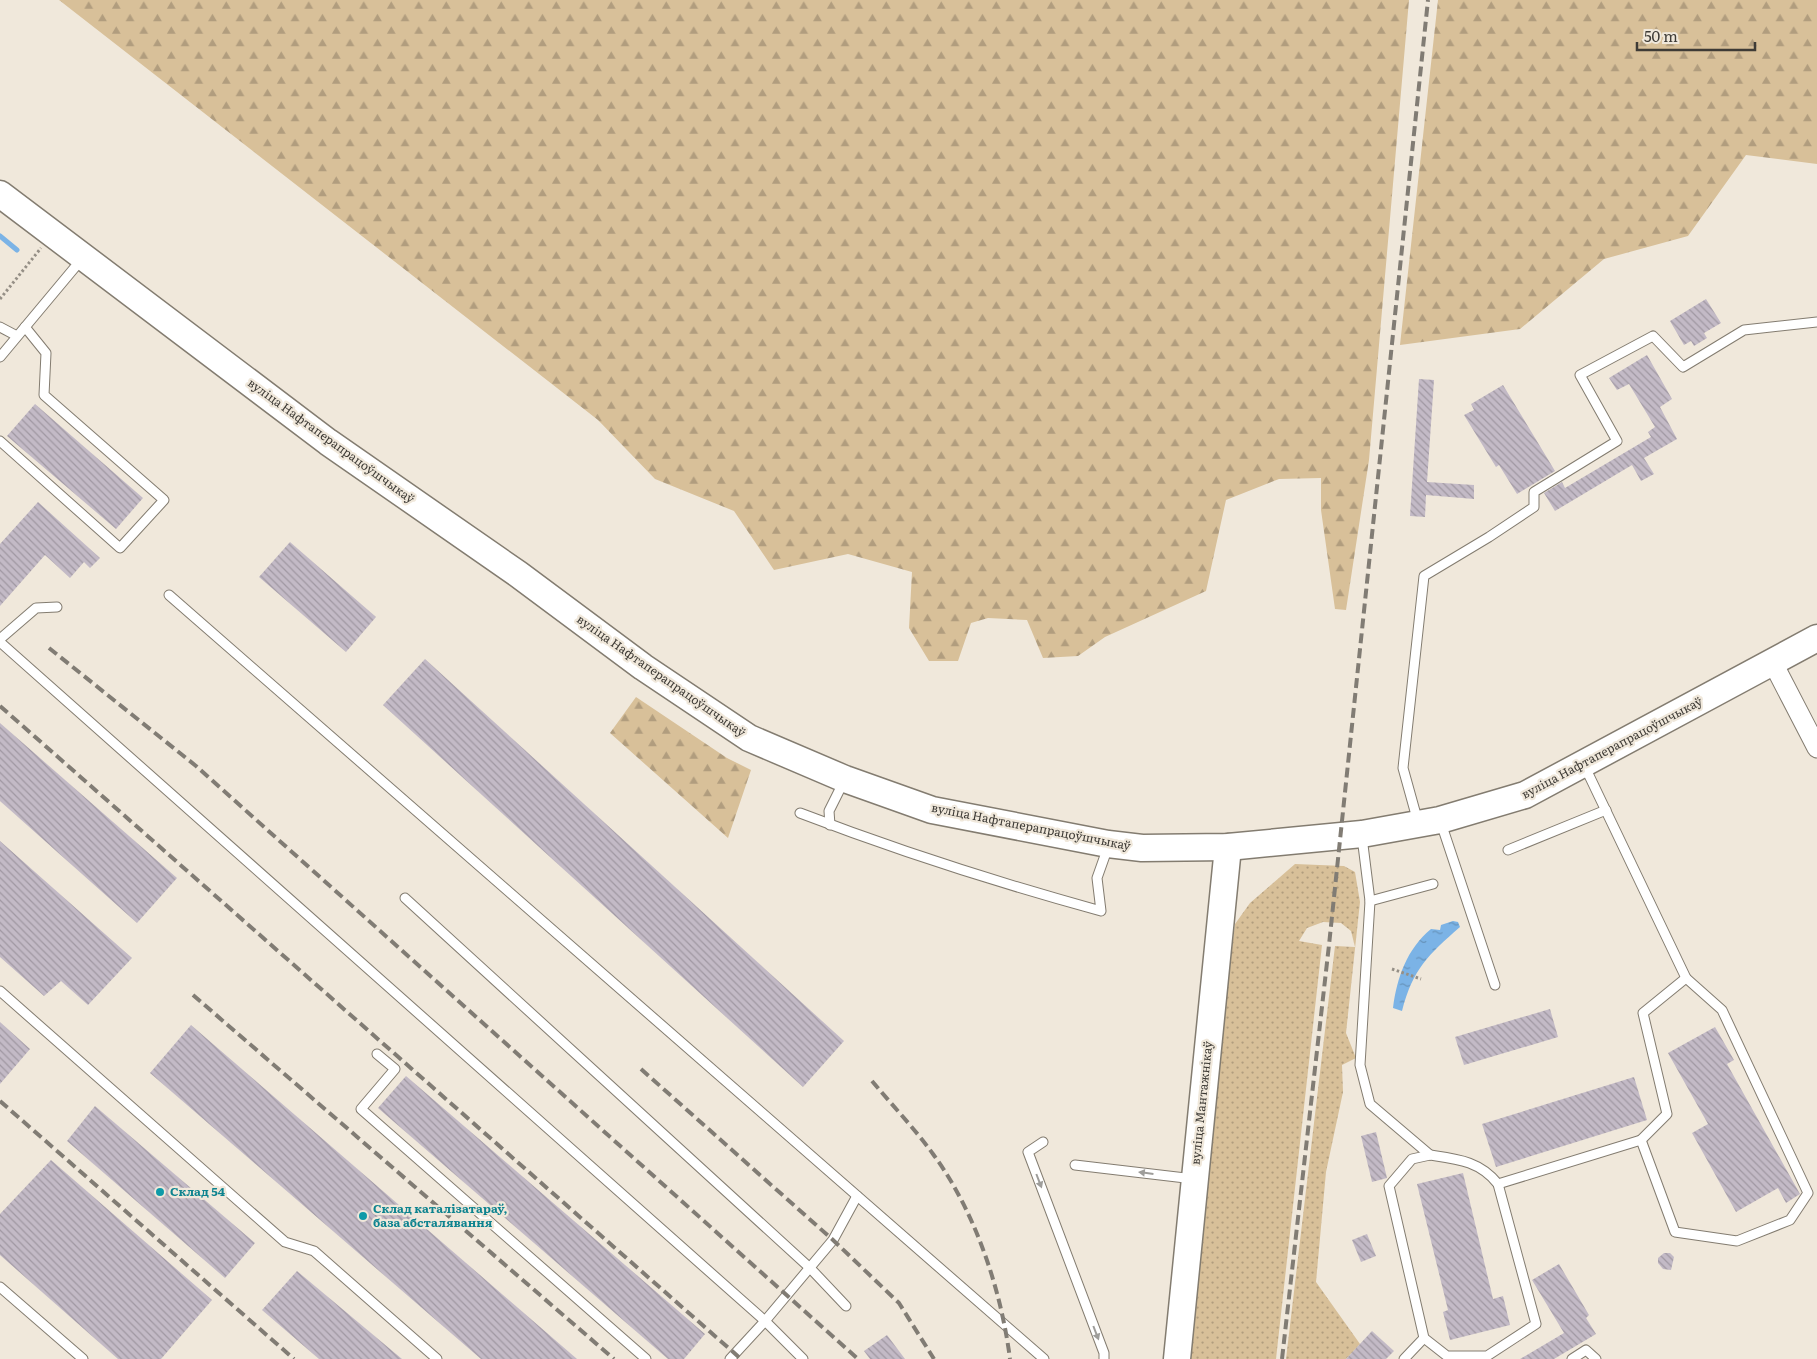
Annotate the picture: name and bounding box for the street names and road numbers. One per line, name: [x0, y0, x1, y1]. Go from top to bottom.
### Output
street label: вуліца Нафтаперапрацоўшчыкаў: [244, 373, 419, 507]
street label: вуліца Нафтаперапрацоўшчыкаў: [573, 610, 750, 741]
street label: вуліца Нафтаперапрацоўшчыкаў: [1518, 692, 1705, 803]
street label: вуліца Нафтаперапрацоўшчыкаў: [930, 798, 1132, 854]
street label: вуліца Мантажнікаў: [1186, 1040, 1216, 1166]

